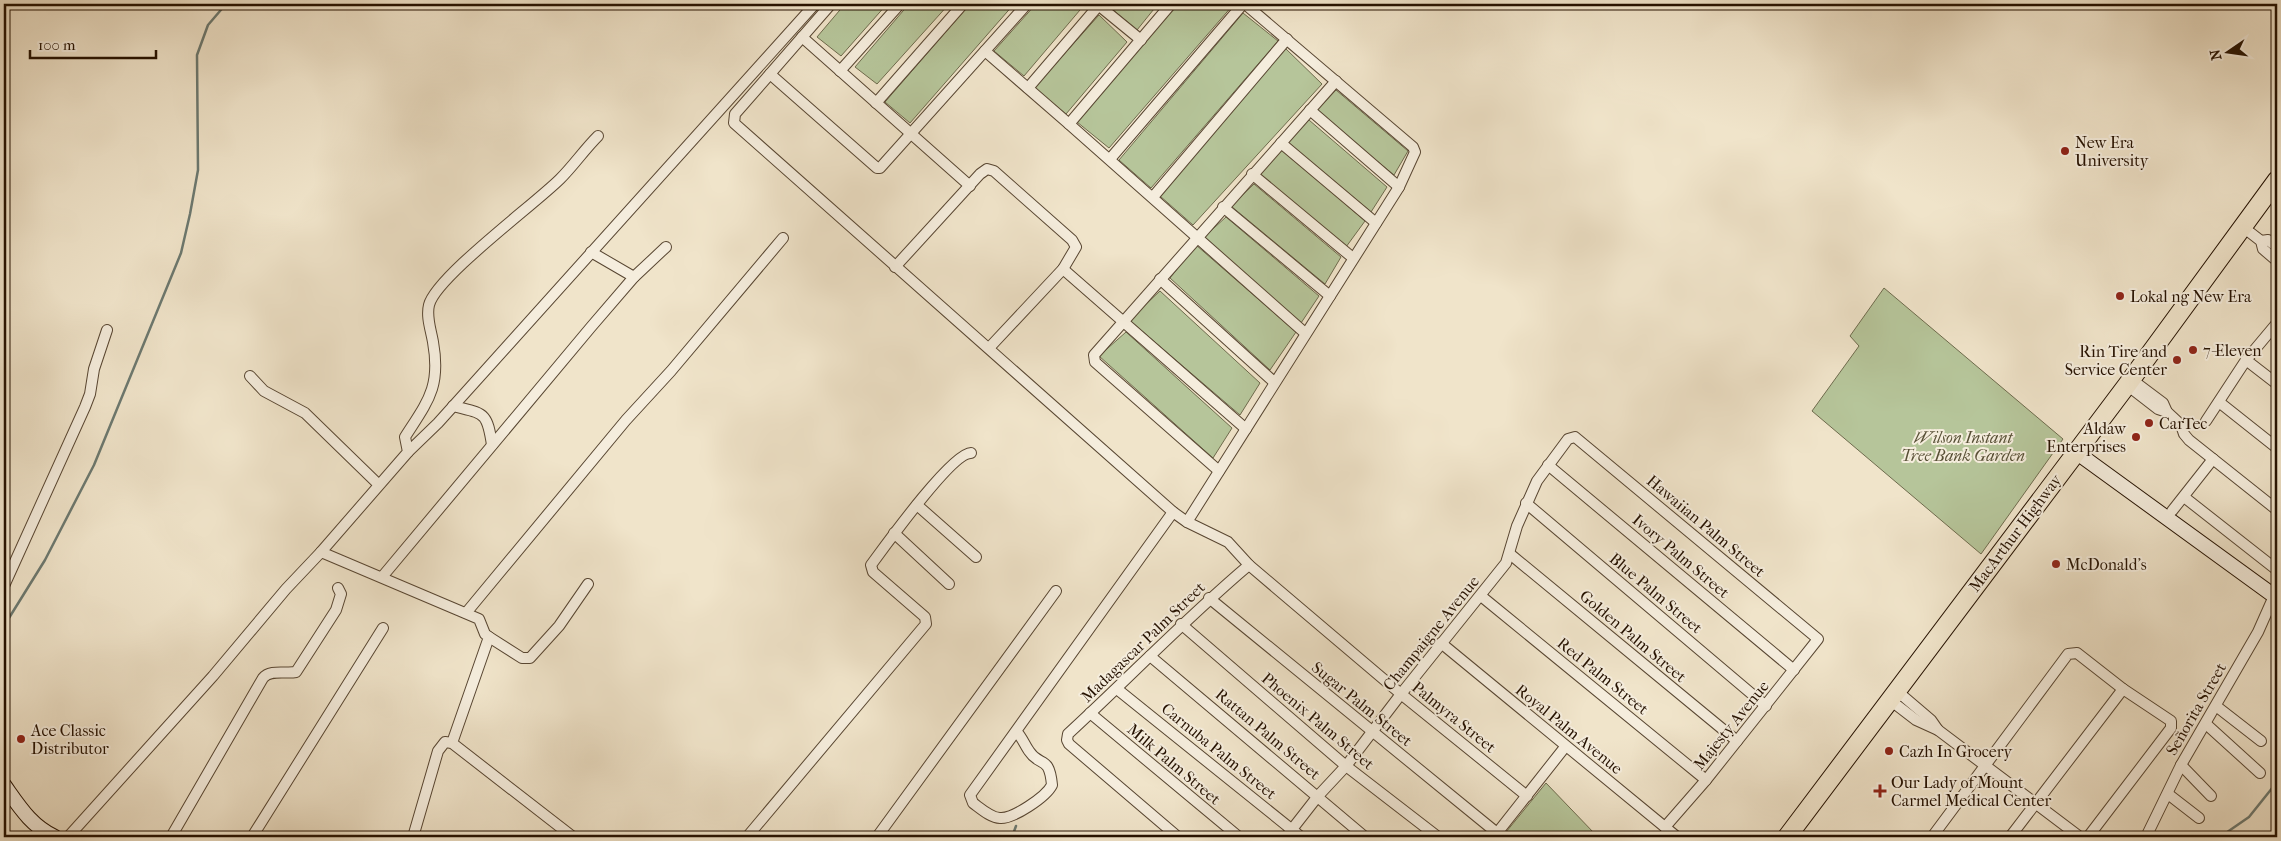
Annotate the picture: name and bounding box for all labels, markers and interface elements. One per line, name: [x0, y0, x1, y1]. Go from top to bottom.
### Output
scale bar: [30, 28, 156, 60]
north arrow: [2204, 28, 2254, 78]
text: 100 m: [38, 36, 76, 54]
text: N: [2206, 47, 2225, 62]
place label: New Era University: [2075, 133, 2149, 170]
marker: New Era University: [2059, 145, 2071, 157]
place label: Lokal ng New Era: [2130, 287, 2252, 306]
marker: Lokal ng New Era: [2114, 290, 2126, 302]
place label: 7-Eleven: [2203, 341, 2262, 360]
place label: Rin Tire and Service Center: [2065, 342, 2167, 379]
marker: 7-Eleven: [2187, 344, 2199, 356]
marker: Rin Tire and Service Center: [2171, 354, 2183, 366]
place label: CarTec: [2159, 414, 2207, 433]
marker: CarTec: [2143, 417, 2155, 429]
place label: Aldaw Enterprises: [2046, 419, 2127, 456]
park label: Wilson Instant Tree Bank Garden: [1901, 428, 2025, 465]
marker: Aldaw Enterprises: [2130, 431, 2142, 443]
street label: MacArthur Highway: [1965, 470, 2066, 595]
street label: Hawaiian Palm Street: [1643, 471, 1769, 581]
street label: Ivory Palm Street: [1629, 510, 1734, 602]
street label: Blue Palm Street: [1606, 549, 1707, 638]
place label: McDonald's: [2066, 555, 2147, 574]
marker: McDonald's: [2050, 558, 2062, 570]
street label: Champaigne Avenue: [1379, 572, 1483, 694]
street label: Madagascar Palm Street: [1077, 578, 1209, 706]
street label: Golden Palm Street: [1576, 586, 1690, 686]
street label: Red Palm Street: [1554, 633, 1653, 719]
street label: Sugar Palm Street: [1308, 658, 1416, 750]
street label: Señorita Street: [2162, 659, 2230, 759]
street label: Phoenix Palm Street: [1258, 669, 1378, 774]
street label: Palmyra Street: [1408, 677, 1500, 757]
street label: Majesty Avenue: [1689, 677, 1773, 773]
street label: Royal Palm Avenue: [1512, 680, 1626, 778]
street label: Rattan Palm Street: [1212, 685, 1325, 784]
street label: Carnuba Palm Street: [1158, 699, 1281, 803]
street label: Milk Palm Street: [1124, 720, 1225, 809]
place label: Ace Classic Distributor: [30, 721, 109, 758]
marker: Ace Classic Distributor: [15, 733, 27, 745]
place label: Cazh In Grocery: [1899, 742, 2013, 761]
marker: Cazh In Grocery: [1883, 745, 1895, 757]
place label: Our Lady of Mount Carmel Medical Center: [1891, 773, 2051, 810]
marker: Our Lady of Mount Carmel Medical Center: [1873, 784, 1887, 798]

